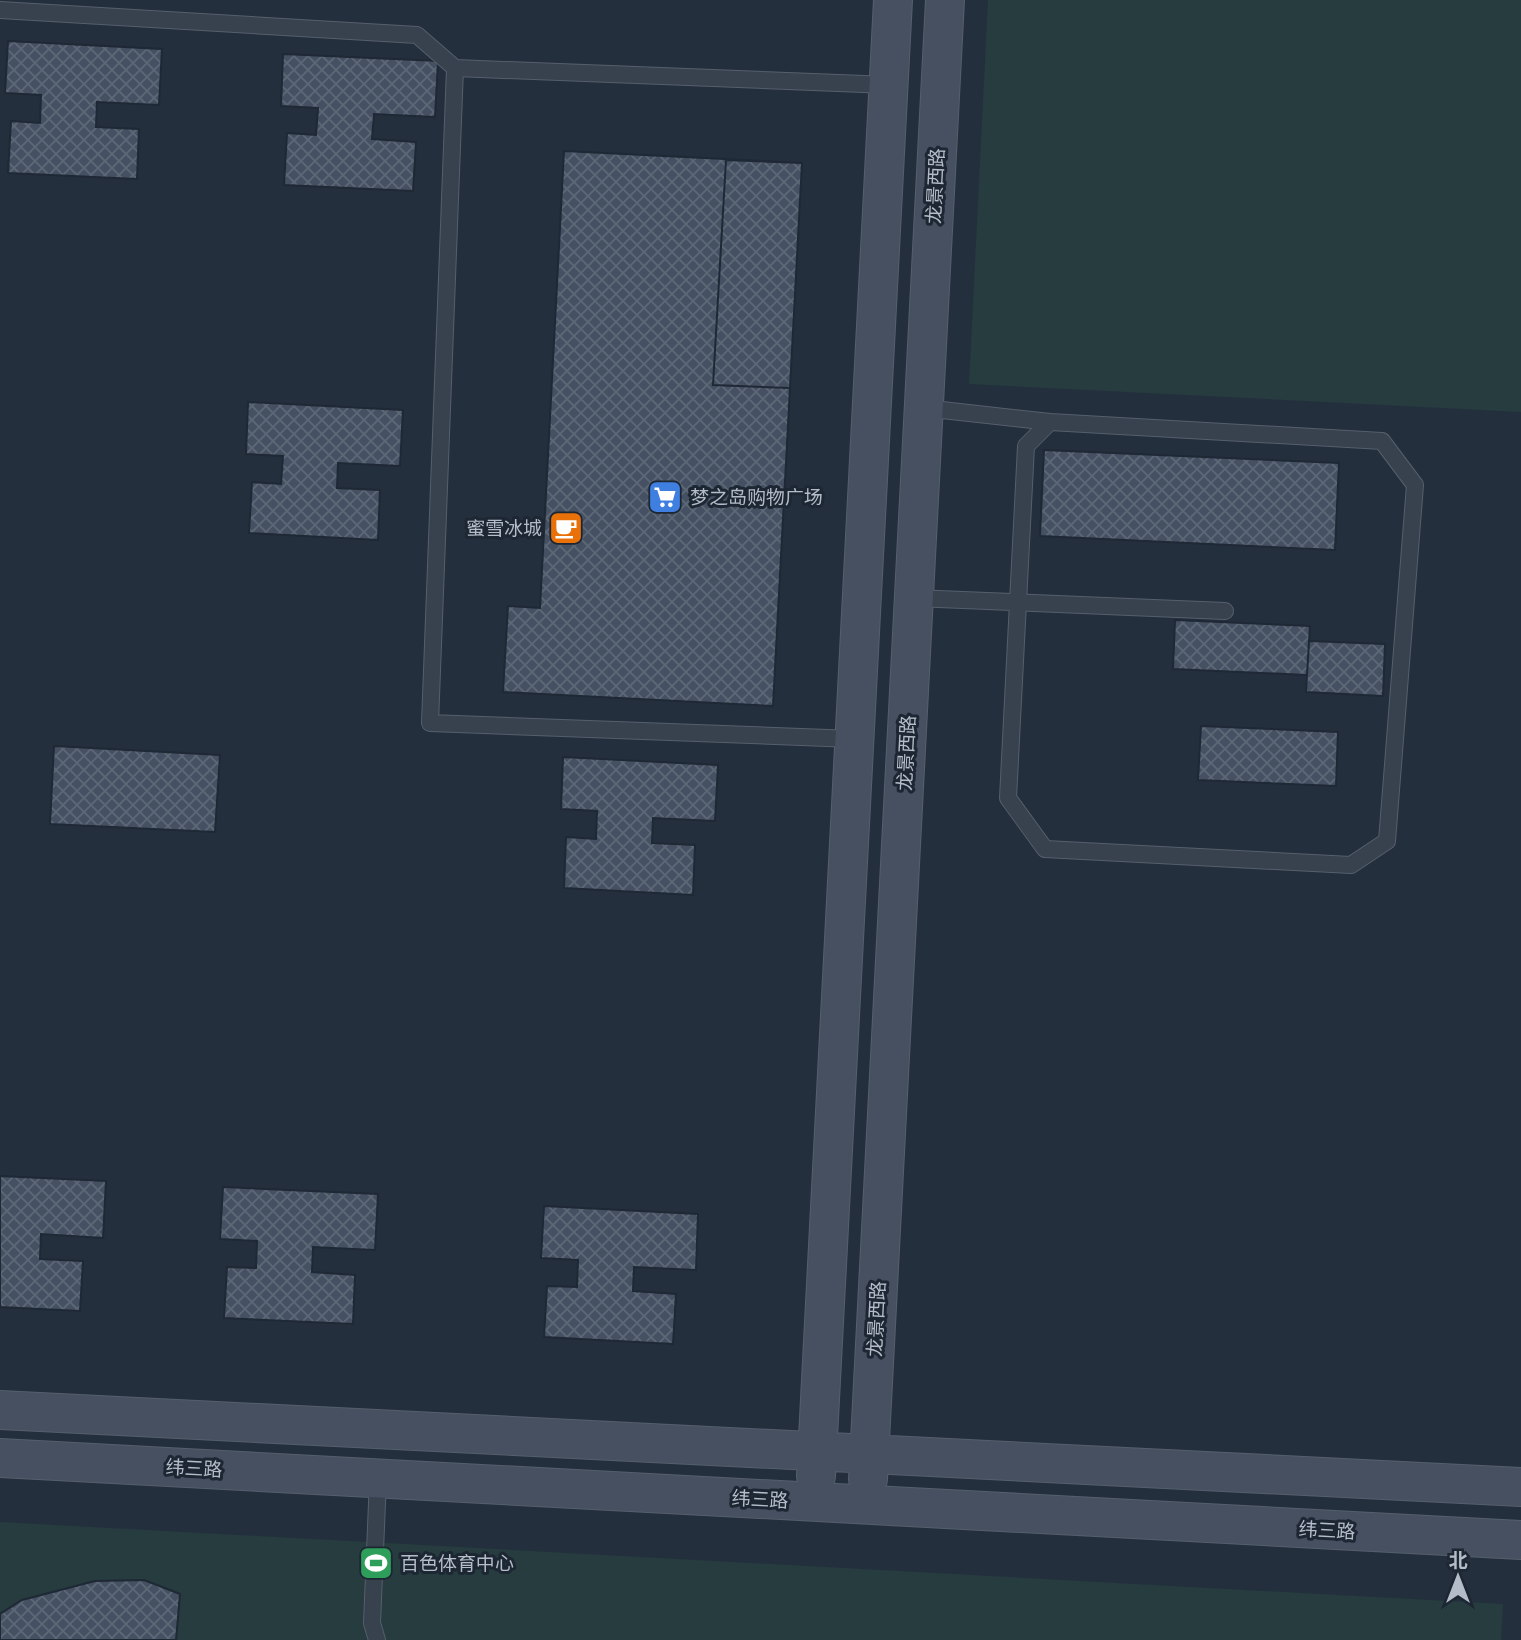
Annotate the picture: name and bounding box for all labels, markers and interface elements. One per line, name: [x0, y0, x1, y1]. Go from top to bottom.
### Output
street label: 龙景西路: [921, 147, 949, 225]
supermarket icon: 梦之岛购物广场: [646, 478, 684, 516]
place label: 梦之岛购物广场: [690, 485, 823, 509]
cafe icon: 蜜雪冰城: [547, 509, 585, 547]
place label: 蜜雪冰城: [466, 516, 542, 540]
street label: 龙景西路: [892, 714, 920, 792]
street label: 龙景西路: [862, 1280, 890, 1358]
street label: 纬三路: [165, 1455, 223, 1481]
street label: 纬三路: [731, 1486, 789, 1512]
street label: 纬三路: [1298, 1517, 1356, 1543]
north arrow: [1423, 1542, 1493, 1612]
sports icon: 百色体育中心: [357, 1544, 395, 1582]
text: 北: [1448, 1548, 1468, 1572]
place label: 百色体育中心: [400, 1551, 514, 1575]

